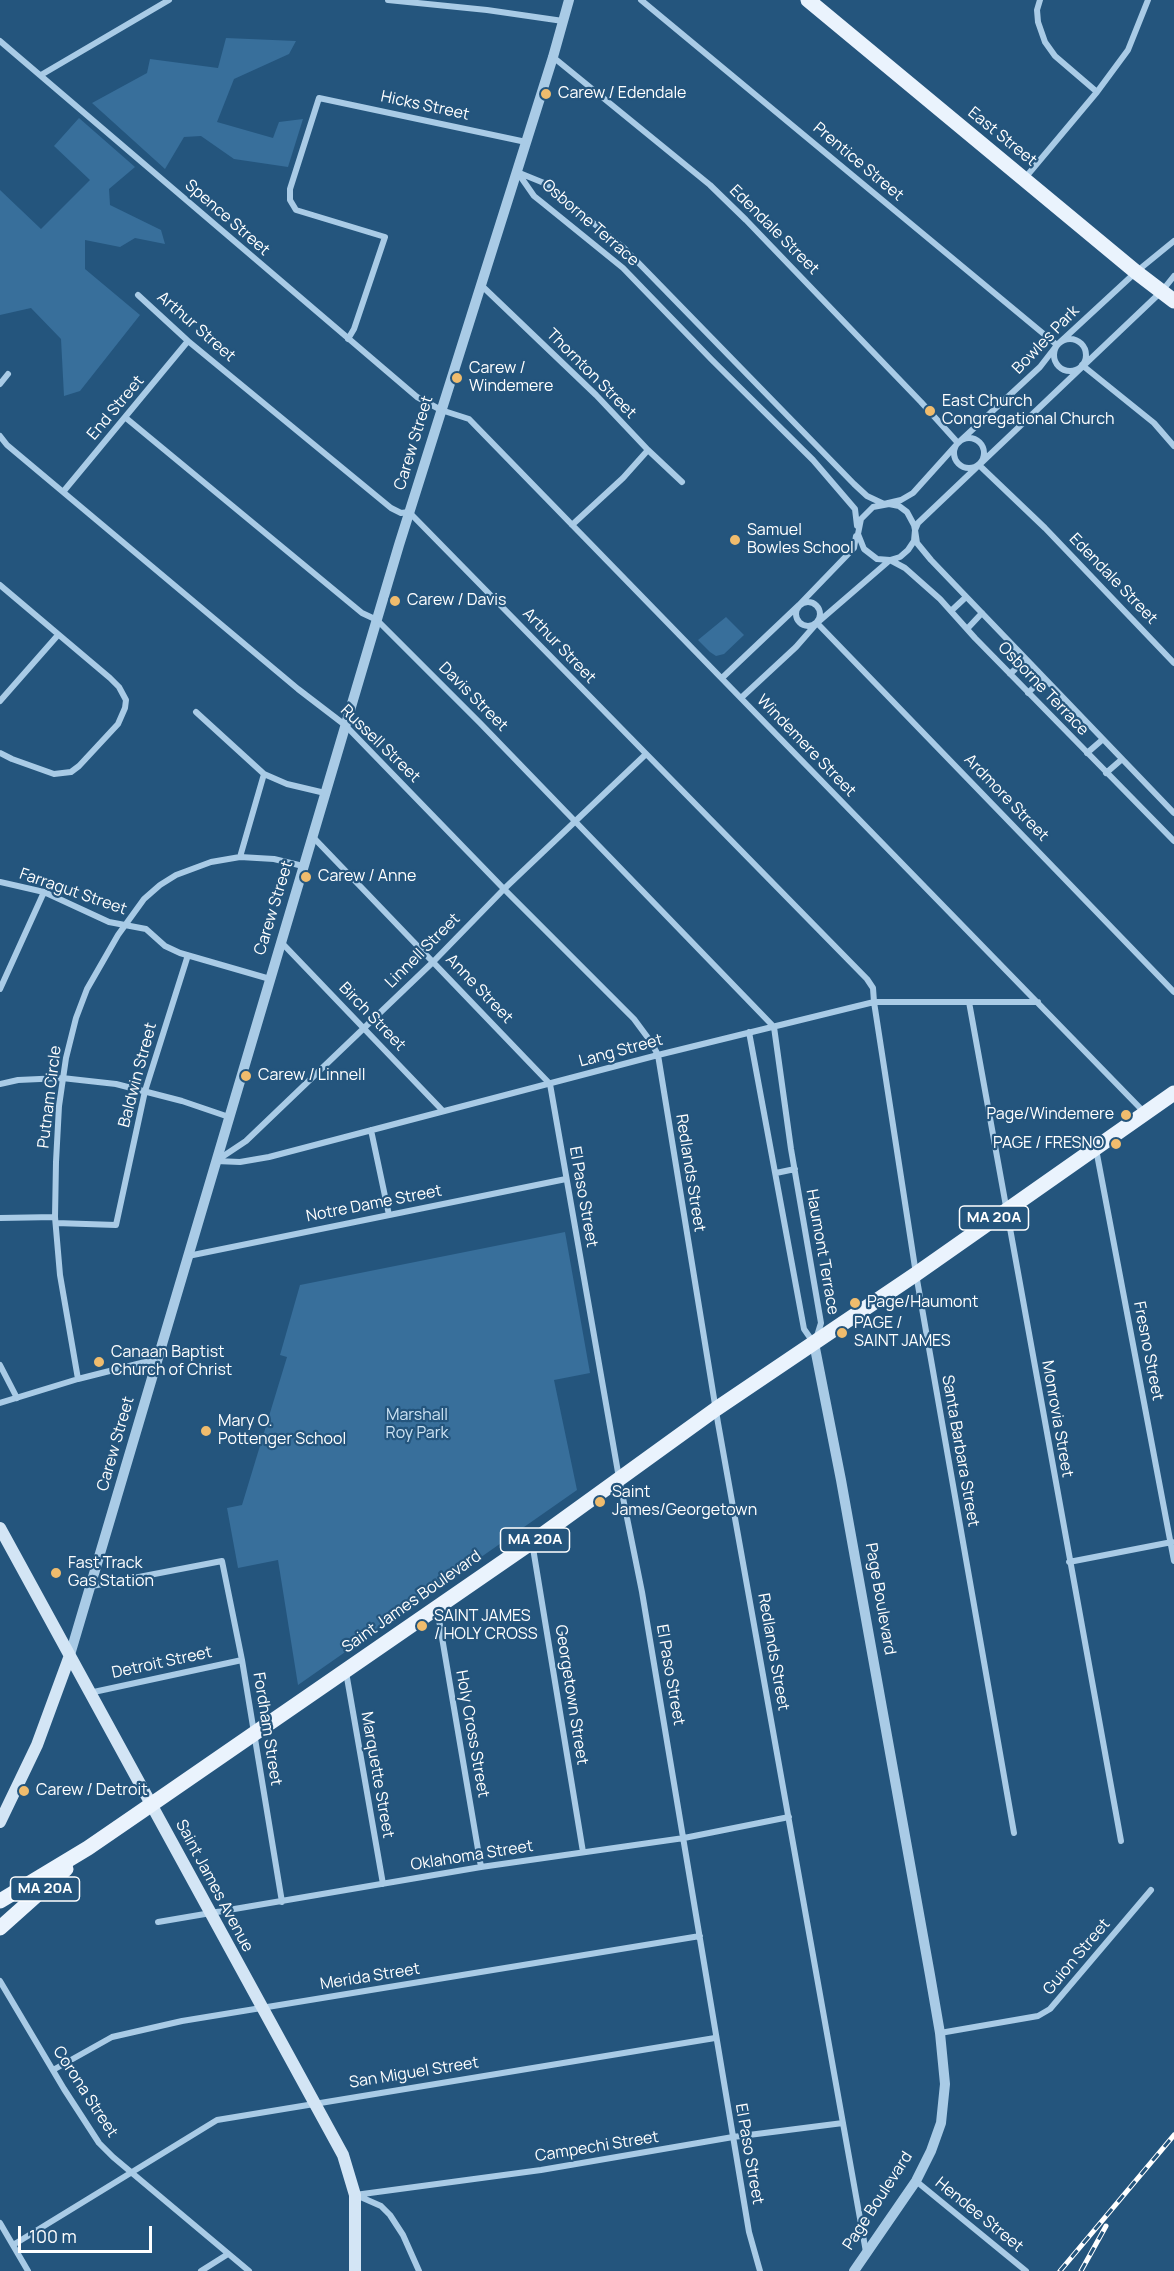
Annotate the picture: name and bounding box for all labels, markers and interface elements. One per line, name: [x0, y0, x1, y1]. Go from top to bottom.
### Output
place label: Carew / Edendale: [558, 84, 686, 104]
street label: Hicks Street: [379, 87, 471, 125]
marker: Carew / Edendale: [539, 87, 553, 101]
street label: East Street: [964, 103, 1040, 171]
street label: Prentice Street: [809, 119, 907, 205]
street label: Spence Street: [181, 176, 273, 260]
street label: Osborne Terrace: [538, 176, 642, 270]
street label: Edendale Street: [725, 181, 823, 279]
street label: Arthur Street: [153, 288, 239, 366]
street label: Bowles Park: [1009, 302, 1083, 378]
street label: Thornton Street: [542, 325, 640, 423]
place label: Carew / Windemere: [469, 359, 553, 397]
marker: Carew / Windemere: [450, 371, 464, 385]
street label: End Street: [83, 372, 149, 444]
place label: East Church Congregational Church: [942, 392, 1115, 430]
street label: Carew Street: [391, 394, 437, 492]
marker: East Church Congregational Church: [923, 404, 937, 418]
place label: Samuel Bowles School: [747, 521, 854, 559]
street label: Edendale Street: [1065, 530, 1161, 628]
marker: Samuel Bowles School: [728, 533, 742, 547]
place label: Carew / Davis: [407, 591, 506, 611]
marker: Carew / Davis: [388, 594, 402, 608]
street label: Arthur Street: [518, 604, 600, 688]
street label: Osborne Terrace: [994, 638, 1092, 740]
street label: Davis Street: [434, 658, 512, 736]
street label: Windemere Street: [752, 691, 860, 801]
street label: Russell Street: [336, 701, 424, 787]
street label: Ardmore Street: [960, 751, 1052, 845]
street label: Carew Street: [251, 859, 297, 957]
street label: Farragut Street: [17, 865, 129, 919]
place label: Carew / Anne: [318, 867, 416, 887]
marker: Carew / Anne: [299, 870, 313, 884]
street label: Linnell Street: [382, 910, 464, 992]
street label: Anne Street: [441, 950, 517, 1028]
street label: Birch Street: [335, 979, 409, 1055]
street label: Baldwin Street: [115, 1021, 161, 1129]
street label: Lang Street: [577, 1031, 665, 1071]
street label: Putnam Circle: [34, 1045, 66, 1149]
place label: Carew / Linnell: [258, 1066, 366, 1086]
marker: Carew / Linnell: [239, 1069, 253, 1083]
place label: Page/Windemere: [987, 1105, 1114, 1125]
marker: Page/Windemere: [1119, 1108, 1133, 1122]
street label: Redlands Street: [671, 1113, 709, 1233]
place label: PAGE / FRESNO: [993, 1134, 1104, 1154]
marker: PAGE / FRESNO: [1109, 1137, 1123, 1151]
street label: El Paso Street: [565, 1145, 601, 1249]
street label: Notre Dame Street: [305, 1181, 443, 1227]
street label: Haumont Terrace: [802, 1188, 842, 1316]
road number: MA 20A: [960, 1206, 1028, 1230]
place label: Page/Haumont: [867, 1293, 978, 1313]
marker: Page/Haumont: [848, 1296, 862, 1310]
street label: Fresno Street: [1129, 1300, 1167, 1402]
place label: PAGE / SAINT JAMES: [854, 1314, 951, 1352]
marker: PAGE / SAINT JAMES: [835, 1326, 849, 1340]
place label: Canaan Baptist Church of Christ: [111, 1343, 232, 1381]
marker: Canaan Baptist Church of Christ: [92, 1355, 106, 1369]
street label: Monrovia Street: [1037, 1359, 1077, 1479]
street label: Santa Barbara Street: [937, 1373, 983, 1529]
street label: Carew Street: [93, 1395, 139, 1493]
park label: Marshall Roy Park: [386, 1406, 448, 1444]
place label: Mary O. Pottenger School: [218, 1412, 346, 1450]
marker: Mary O. Pottenger School: [199, 1424, 213, 1438]
place label: Saint James/Georgetown: [612, 1483, 757, 1521]
marker: Saint James/Georgetown: [593, 1495, 607, 1509]
road number: MA 20A: [500, 1528, 570, 1552]
street label: Page Boulevard: [861, 1542, 899, 1656]
street label: Saint James Boulevard: [339, 1547, 485, 1657]
place label: Fast Track Gas Station: [68, 1554, 154, 1592]
marker: Fast Track Gas Station: [49, 1566, 63, 1580]
street label: Redlands Street: [753, 1592, 793, 1712]
place label: SAINT JAMES / HOLY CROSS: [434, 1607, 538, 1645]
marker: SAINT JAMES / HOLY CROSS: [415, 1619, 429, 1633]
street label: El Paso Street: [652, 1623, 688, 1727]
street label: Georgetown Street: [550, 1624, 592, 1766]
street label: Detroit Street: [110, 1643, 214, 1683]
street label: Holy Cross Street: [451, 1669, 493, 1799]
street label: Fordham Street: [249, 1671, 285, 1787]
street label: Marquette Street: [356, 1710, 398, 1840]
place label: Carew / Detroit: [36, 1781, 148, 1801]
marker: Carew / Detroit: [17, 1784, 31, 1798]
street label: Saint James Avenue: [171, 1817, 257, 1955]
street label: Oklahoma Street: [409, 1837, 535, 1875]
road number: MA 20A: [10, 1877, 80, 1901]
street label: Guion Street: [1040, 1915, 1114, 1999]
street label: Merida Street: [319, 1960, 421, 1994]
street label: Corona Street: [48, 2043, 122, 2141]
street label: San Miguel Street: [348, 2053, 480, 2093]
street label: El Paso Street: [731, 2102, 767, 2206]
street label: Campechi Street: [534, 2128, 660, 2166]
street label: Page Boulevard: [839, 2148, 917, 2254]
street label: Hendee Street: [931, 2174, 1027, 2256]
scale bar: [21, 2214, 154, 2252]
text: 100 m: [29, 2224, 77, 2248]

